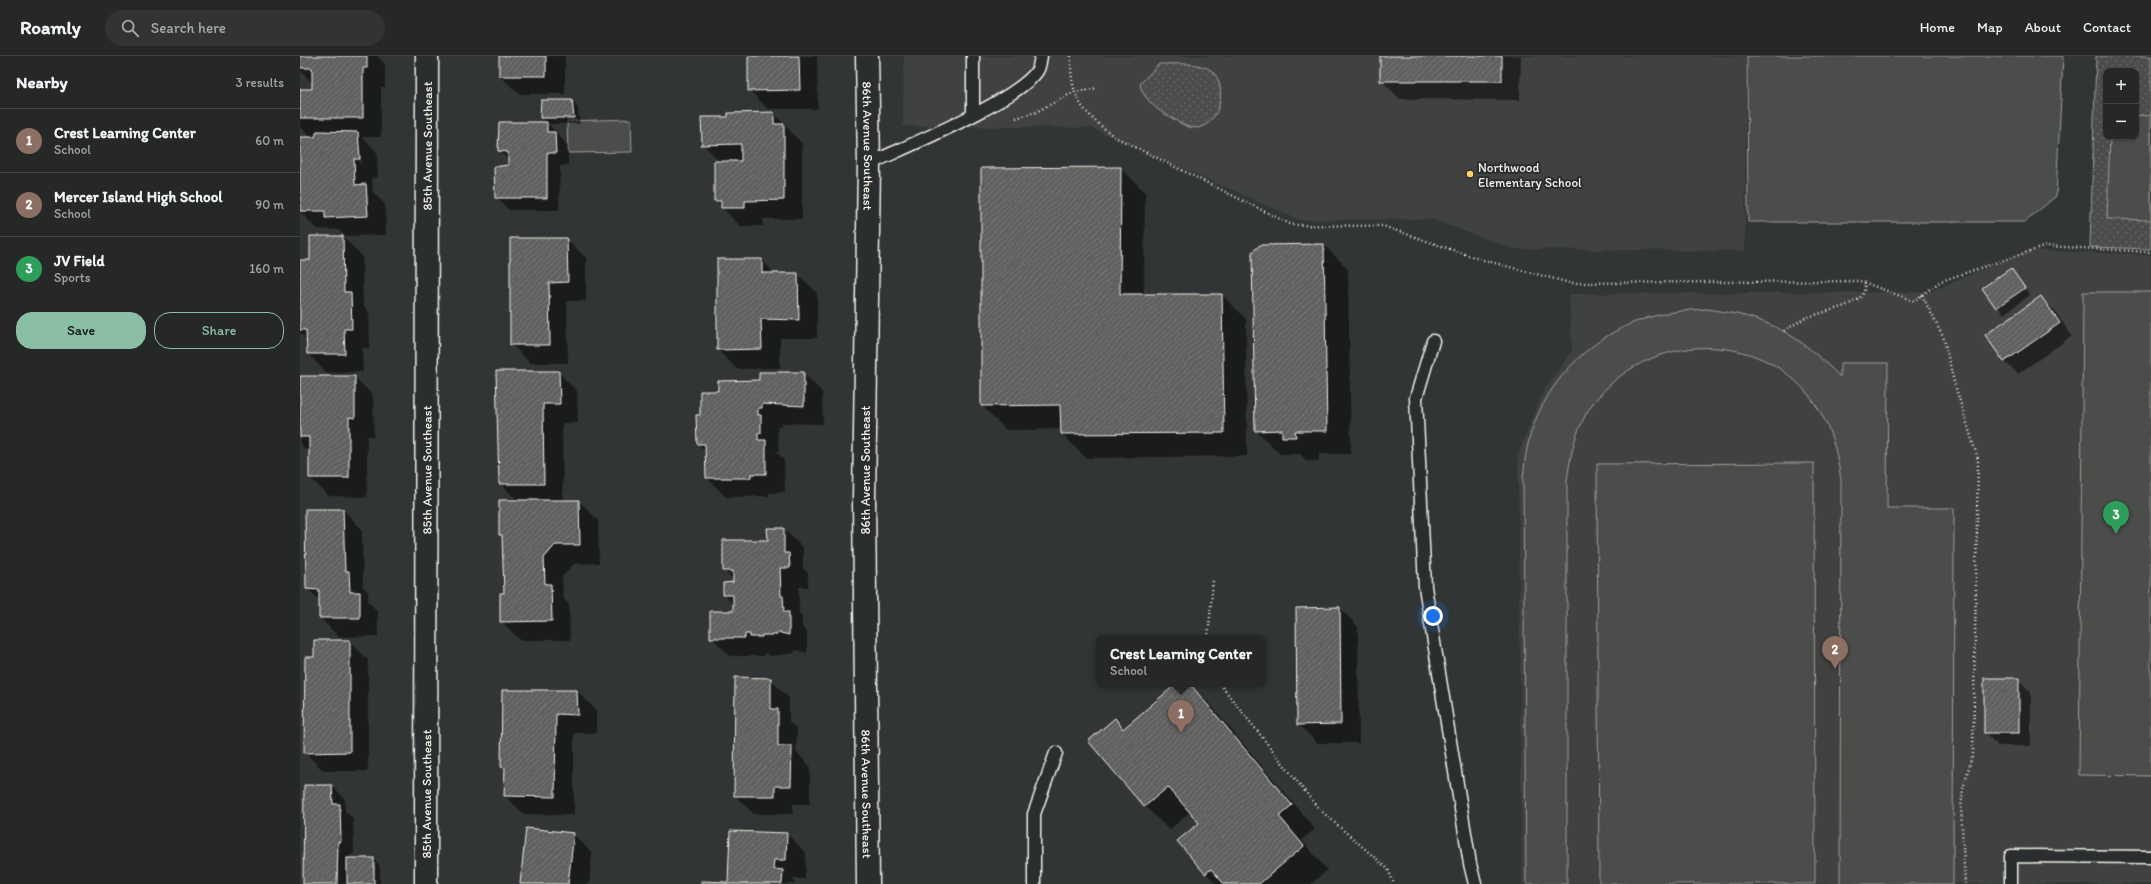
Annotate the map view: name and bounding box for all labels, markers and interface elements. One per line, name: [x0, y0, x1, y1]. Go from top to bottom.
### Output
search box: [105, 10, 385, 46]
text: Roamly: [20, 16, 81, 39]
icon: search: [119, 17, 141, 39]
text: Search here: [151, 19, 226, 37]
text: Home: [1920, 19, 1955, 36]
text: Map: [1977, 19, 2003, 36]
text: About: [2025, 19, 2061, 36]
text: Contact: [2083, 19, 2131, 36]
map controls: [2103, 68, 2139, 140]
button: +: [2103, 68, 2139, 104]
text: Nearby: [16, 72, 68, 92]
text: 3 results: [235, 75, 284, 90]
street label: 85th Avenue Southeast: [419, 81, 434, 211]
street label: 86th Avenue Southeast: [860, 81, 877, 211]
button: −: [2103, 104, 2139, 140]
text: Crest Learning Center: [54, 124, 196, 142]
text: 1: [26, 133, 32, 148]
text: 60 m: [255, 133, 284, 148]
text: School: [54, 142, 91, 157]
place label: Northwood Elementary School: [1478, 160, 1582, 190]
marker: Northwood Elementary School: [1465, 169, 1475, 179]
text: Mercer Island High School: [54, 188, 223, 206]
text: 2: [26, 197, 32, 212]
text: 90 m: [255, 197, 284, 212]
text: School: [54, 206, 91, 221]
text: JV Field: [54, 252, 104, 270]
text: 3: [25, 261, 33, 276]
text: 160 m: [249, 261, 284, 276]
text: Sports: [54, 270, 90, 285]
button: Save: [16, 312, 146, 349]
button: Share: [154, 312, 284, 349]
street label: 85th Avenue Southeast: [419, 405, 434, 535]
street label: 86th Avenue Southeast: [858, 405, 873, 535]
pin: 3: [2103, 501, 2129, 534]
your location: [1423, 606, 1443, 626]
popup: [1096, 635, 1266, 687]
pin: 2: [1822, 636, 1848, 669]
text: Crest Learning Center: [1110, 645, 1252, 663]
text: School: [1110, 663, 1147, 678]
pin: 1: [1168, 700, 1194, 733]
street label: 85th Avenue Southeast: [419, 729, 434, 859]
street label: 86th Avenue Southeast: [859, 729, 875, 859]

